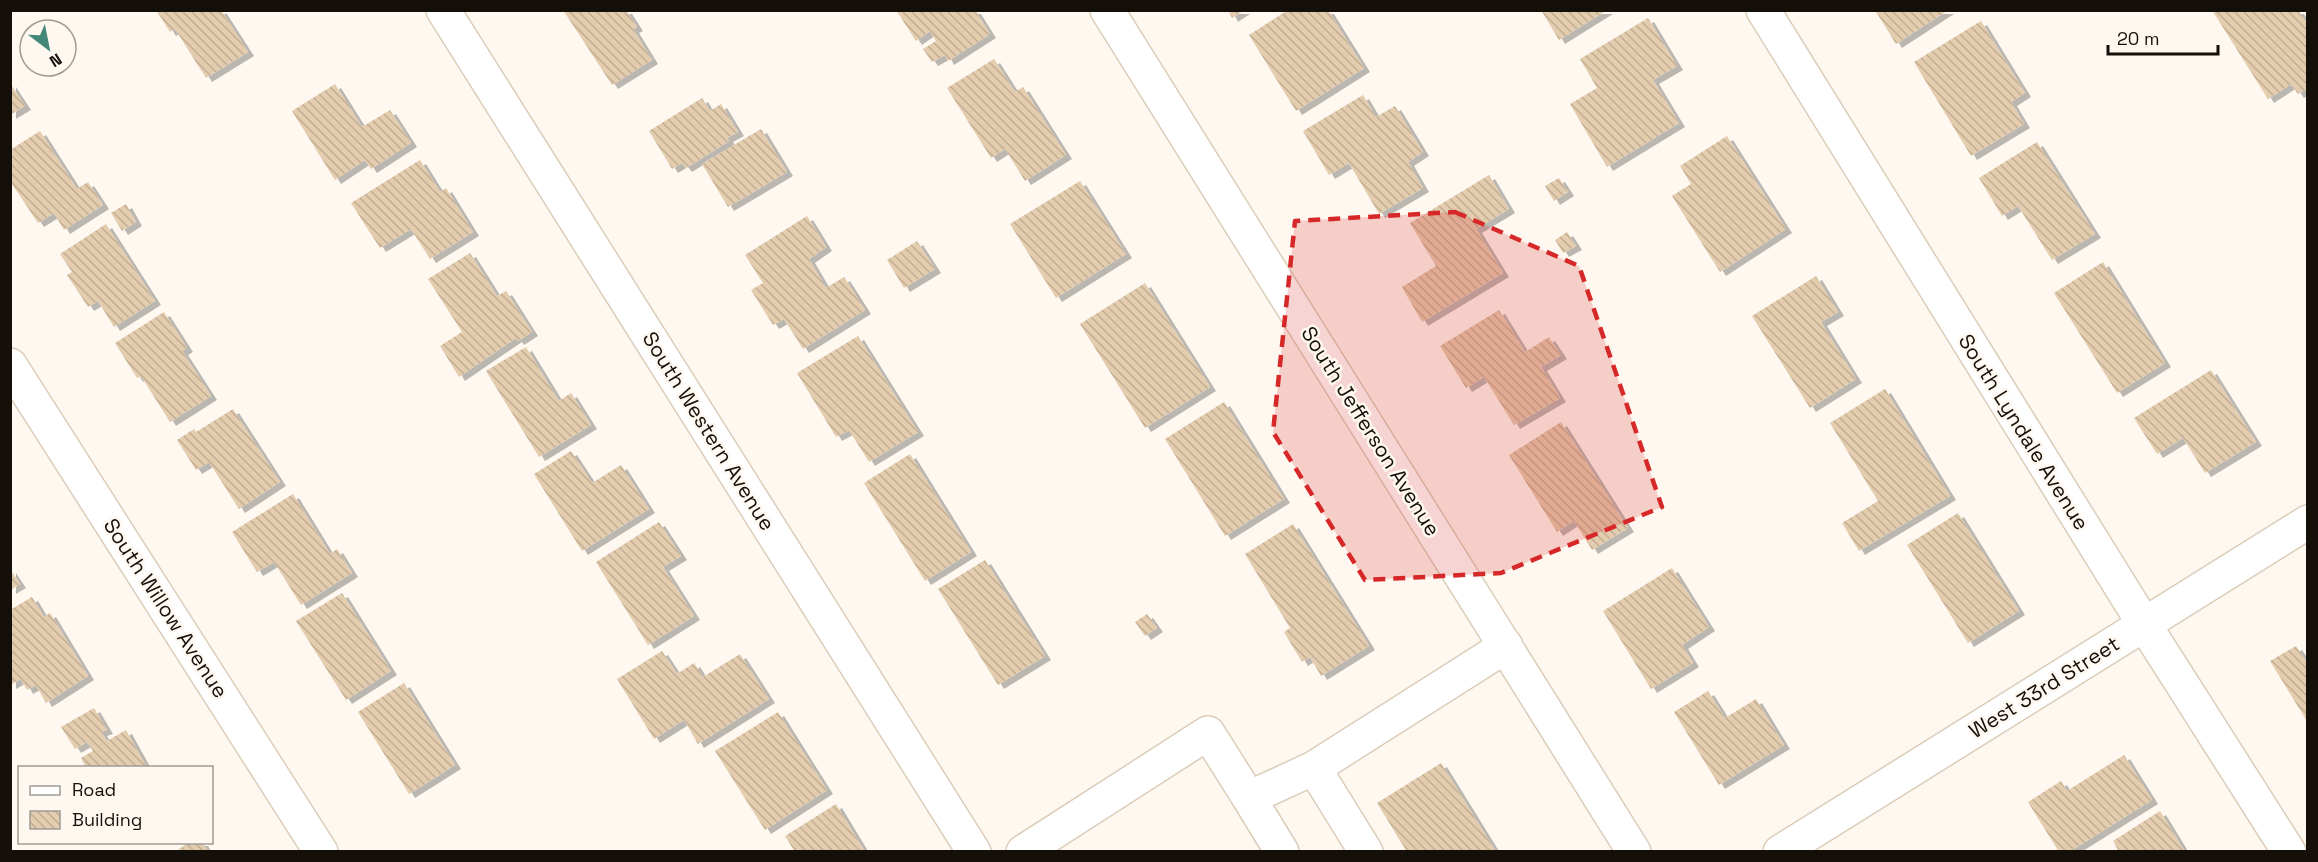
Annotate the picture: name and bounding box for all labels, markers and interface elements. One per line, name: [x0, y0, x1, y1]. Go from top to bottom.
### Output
north arrow: [18, 18, 78, 78]
scale bar: [2108, 18, 2218, 56]
text: 20 m: [2117, 27, 2160, 50]
text: N: [46, 49, 66, 72]
street label: South Jefferson Avenue: [1295, 321, 1447, 541]
street label: South Western Avenue: [637, 326, 781, 536]
street label: South Lyndale Avenue: [1953, 329, 2095, 535]
street label: South Willow Avenue: [98, 513, 234, 703]
street label: West 33rd Street: [1964, 630, 2124, 744]
legend: [18, 766, 213, 844]
text: Road: [72, 778, 116, 801]
text: Building: [72, 808, 142, 831]

